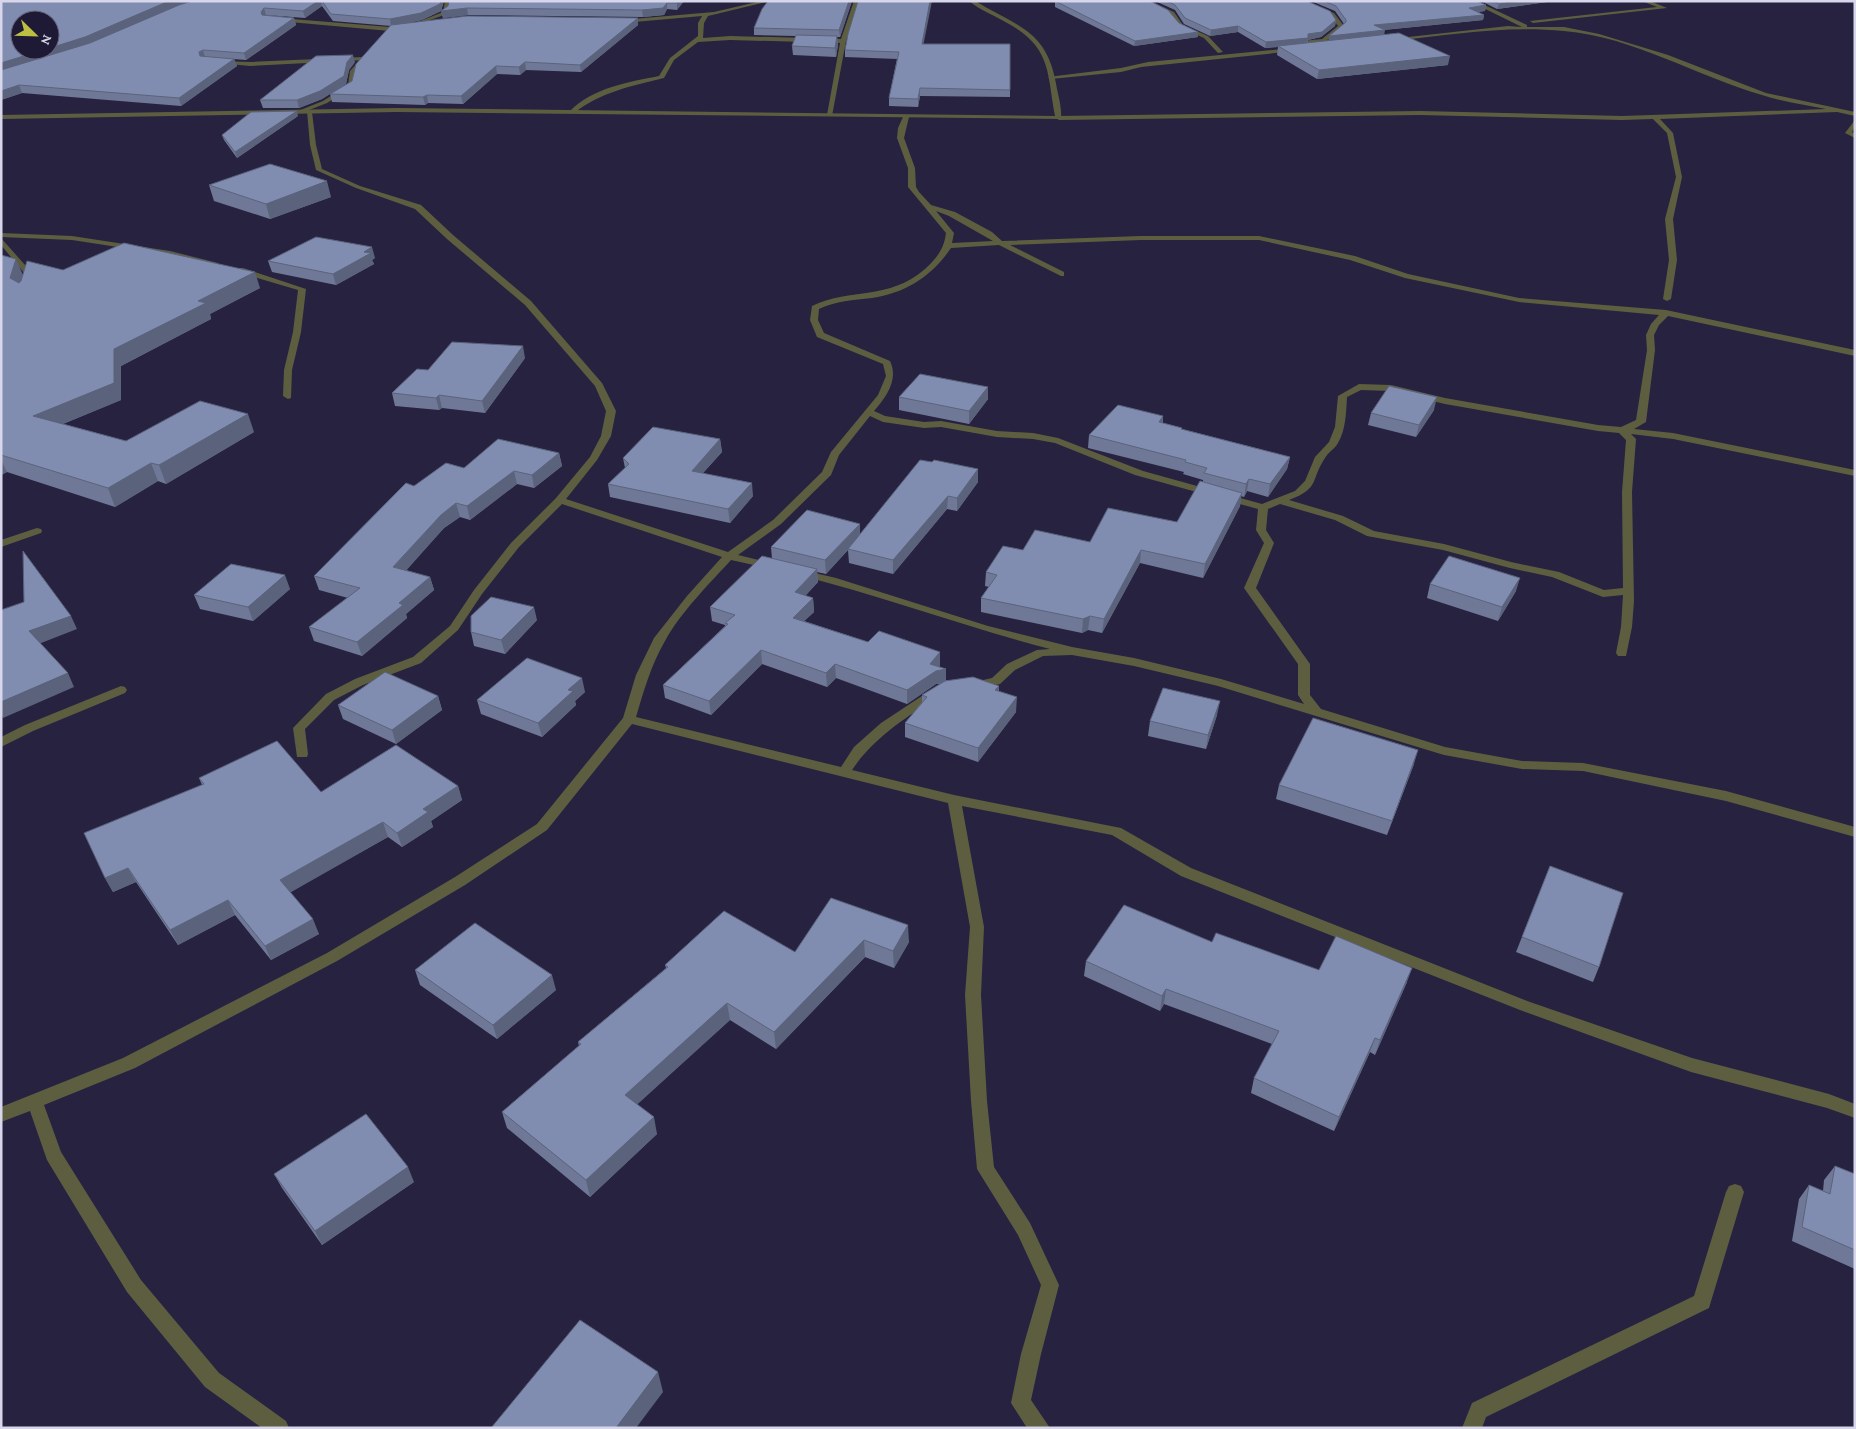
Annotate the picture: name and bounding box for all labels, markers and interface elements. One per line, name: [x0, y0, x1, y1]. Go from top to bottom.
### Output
north arrow: [10, 10, 60, 60]
text: N: [38, 33, 56, 48]

